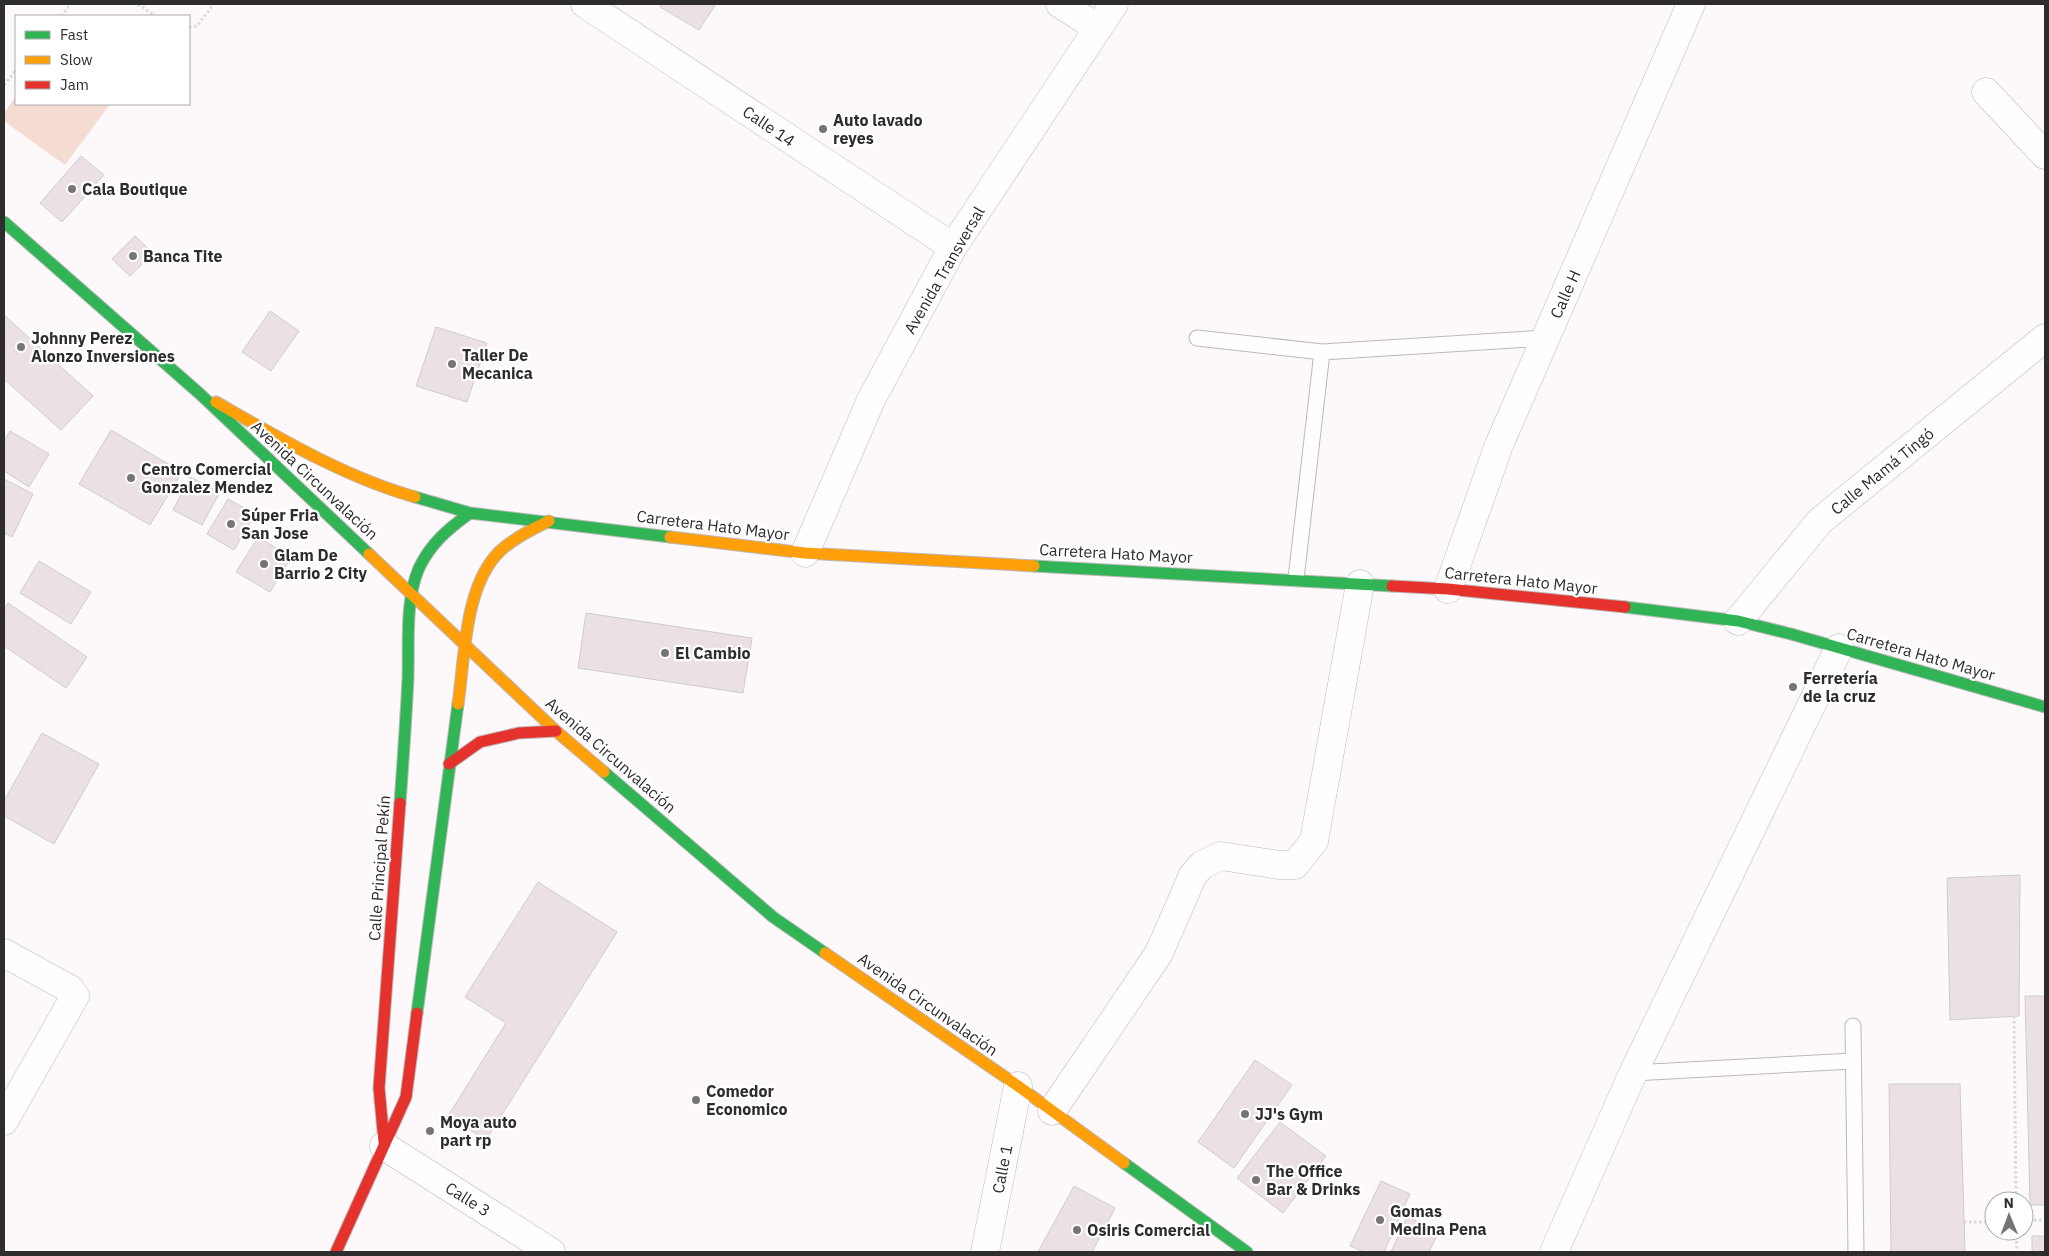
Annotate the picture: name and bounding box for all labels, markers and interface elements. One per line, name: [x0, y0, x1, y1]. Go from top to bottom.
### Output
legend: [15, 15, 190, 105]
text: Fast: [60, 25, 88, 44]
text: Slow: [60, 50, 93, 69]
text: Jam: [60, 75, 89, 94]
street label: Calle 14: [739, 101, 799, 151]
place label: Auto lavado reyes: [833, 110, 922, 148]
marker: Auto lavado reyes: [817, 123, 829, 135]
place label: Cala Boutique: [82, 179, 187, 199]
marker: Cala Boutique: [66, 183, 78, 195]
street label: Avenida Transversal: [899, 203, 989, 337]
place label: Banca Tite: [143, 246, 222, 266]
marker: Banca Tite: [127, 250, 139, 262]
street label: Calle H: [1545, 267, 1585, 321]
place label: Johnny Perez Alonzo Inversiones: [31, 328, 175, 366]
marker: Johnny Perez Alonzo Inversiones: [15, 341, 27, 353]
place label: Taller De Mecanica: [462, 345, 533, 383]
marker: Taller De Mecanica: [446, 358, 458, 370]
street label: Avenida Circunvalación: [247, 416, 383, 544]
street label: Calle Mamá Tingó: [1826, 423, 1938, 519]
place label: Centro Comercial Gonzalez Mendez: [141, 459, 273, 497]
marker: Centro Comercial Gonzalez Mendez: [125, 472, 137, 484]
place label: Súper Fria San Jose: [241, 505, 319, 543]
street label: Carretera Hato Mayor: [635, 506, 791, 544]
marker: Súper Fria San Jose: [225, 518, 237, 530]
street label: Carretera Hato Mayor: [1039, 539, 1193, 567]
place label: Glam De Barrio 2 City: [274, 545, 368, 583]
marker: Glam De Barrio 2 City: [258, 558, 270, 570]
street label: Carretera Hato Mayor: [1444, 562, 1599, 598]
street label: Carretera Hato Mayor: [1844, 623, 1998, 685]
place label: El Cambio: [675, 643, 751, 663]
marker: El Cambio: [659, 647, 671, 659]
place label: Ferretería de la cruz: [1803, 668, 1878, 706]
marker: Ferretería de la cruz: [1787, 681, 1799, 693]
street label: Avenida Circunvalación: [542, 693, 680, 817]
street label: Calle Principal Pekín: [364, 795, 394, 941]
street label: Avenida Circunvalación: [854, 948, 1002, 1060]
place label: Comedor Economico: [706, 1081, 787, 1119]
marker: Comedor Economico: [690, 1094, 702, 1106]
place label: JJ's Gym: [1255, 1104, 1323, 1124]
marker: JJ's Gym: [1239, 1108, 1251, 1120]
place label: Moya auto part rp: [440, 1112, 517, 1150]
marker: Moya auto part rp: [424, 1125, 436, 1137]
street label: Calle 1: [987, 1143, 1017, 1195]
place label: The Office Bar & Drinks: [1266, 1161, 1360, 1199]
marker: The Office Bar & Drinks: [1250, 1174, 1262, 1186]
street label: Calle 3: [442, 1177, 494, 1221]
north arrow: [1984, 1191, 2034, 1241]
text: N: [2004, 1194, 2014, 1212]
place label: Gomas Medina Pena: [1390, 1201, 1487, 1239]
marker: Gomas Medina Pena: [1374, 1214, 1386, 1226]
place label: Osiris Comercial: [1087, 1220, 1210, 1240]
marker: Osiris Comercial: [1071, 1224, 1083, 1236]

